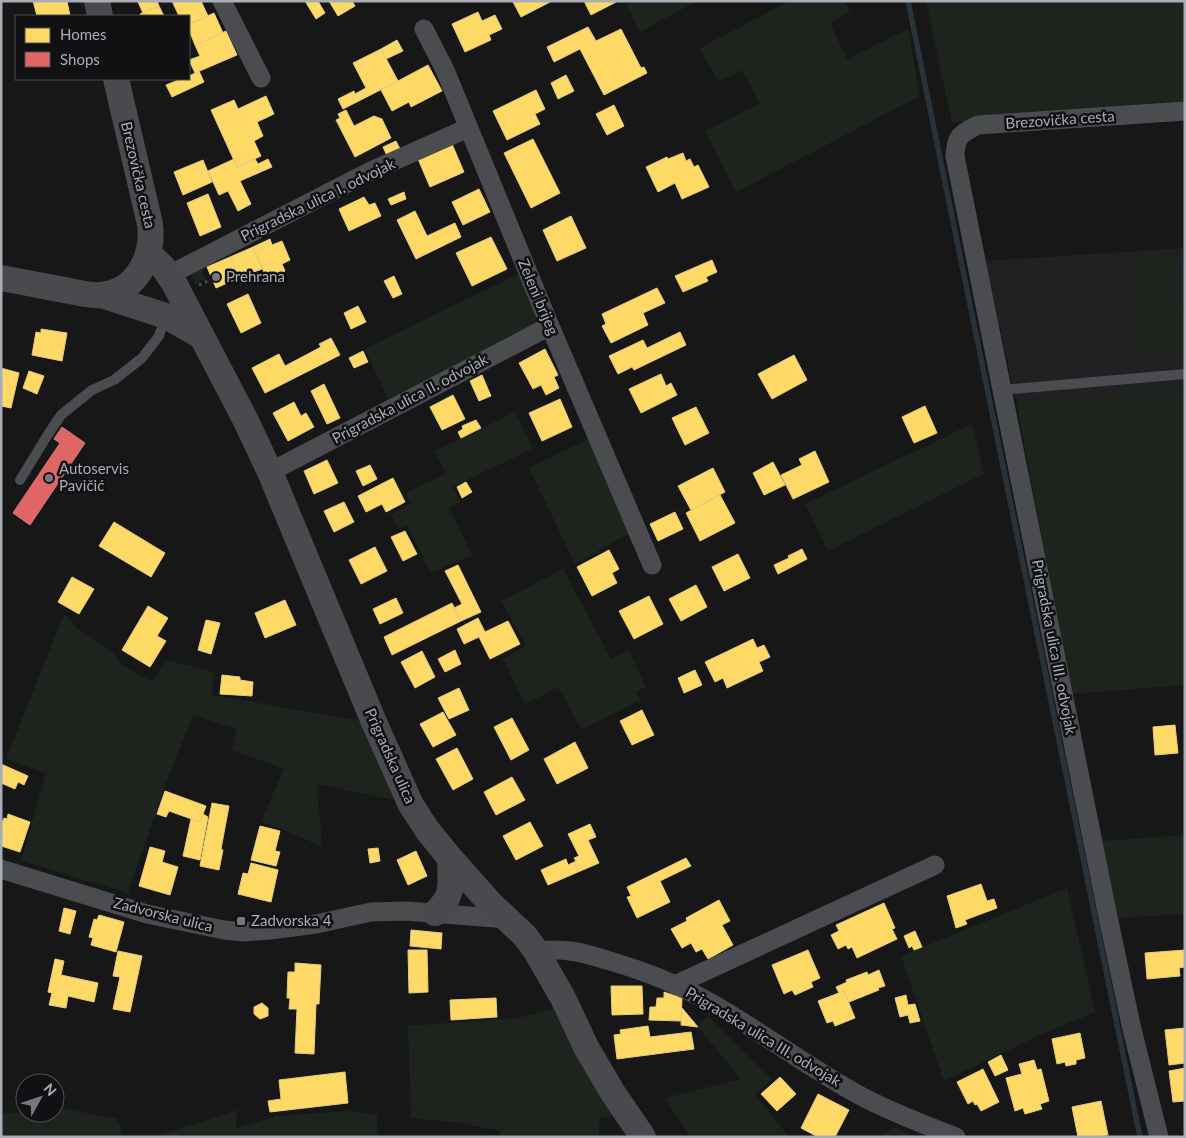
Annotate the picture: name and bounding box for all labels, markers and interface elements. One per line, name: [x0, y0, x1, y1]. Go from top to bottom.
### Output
legend: [15, 15, 190, 80]
text: Homes: [60, 25, 106, 43]
text: Shops: [60, 50, 100, 68]
street label: Brezovička cesta: [1005, 106, 1115, 132]
street label: Brezovička cesta: [118, 120, 160, 230]
street label: Prigradska ulica I. odvojak: [237, 154, 398, 244]
street label: Zeleni brijeg: [515, 256, 563, 337]
place label: Prehrana: [226, 267, 285, 285]
marker: Prehrana: [210, 271, 222, 283]
street label: Prigradska ulica II. odvojak: [329, 349, 491, 447]
place label: Autoservis Pavičić: [59, 459, 129, 494]
marker: Autoservis Pavičić: [43, 472, 55, 484]
street label: Prigradska ulica III. odvojak: [1029, 558, 1081, 736]
street label: Prigradska ulica: [362, 705, 420, 806]
street label: Zadvorska ulica: [112, 893, 215, 935]
place label: Zadvorska 4: [251, 911, 332, 929]
marker: Zadvorska 4: [235, 915, 247, 927]
street label: Prigradska ulica III. odvojak: [683, 983, 845, 1090]
north arrow: [15, 1073, 65, 1123]
text: N: [40, 1080, 60, 1099]

